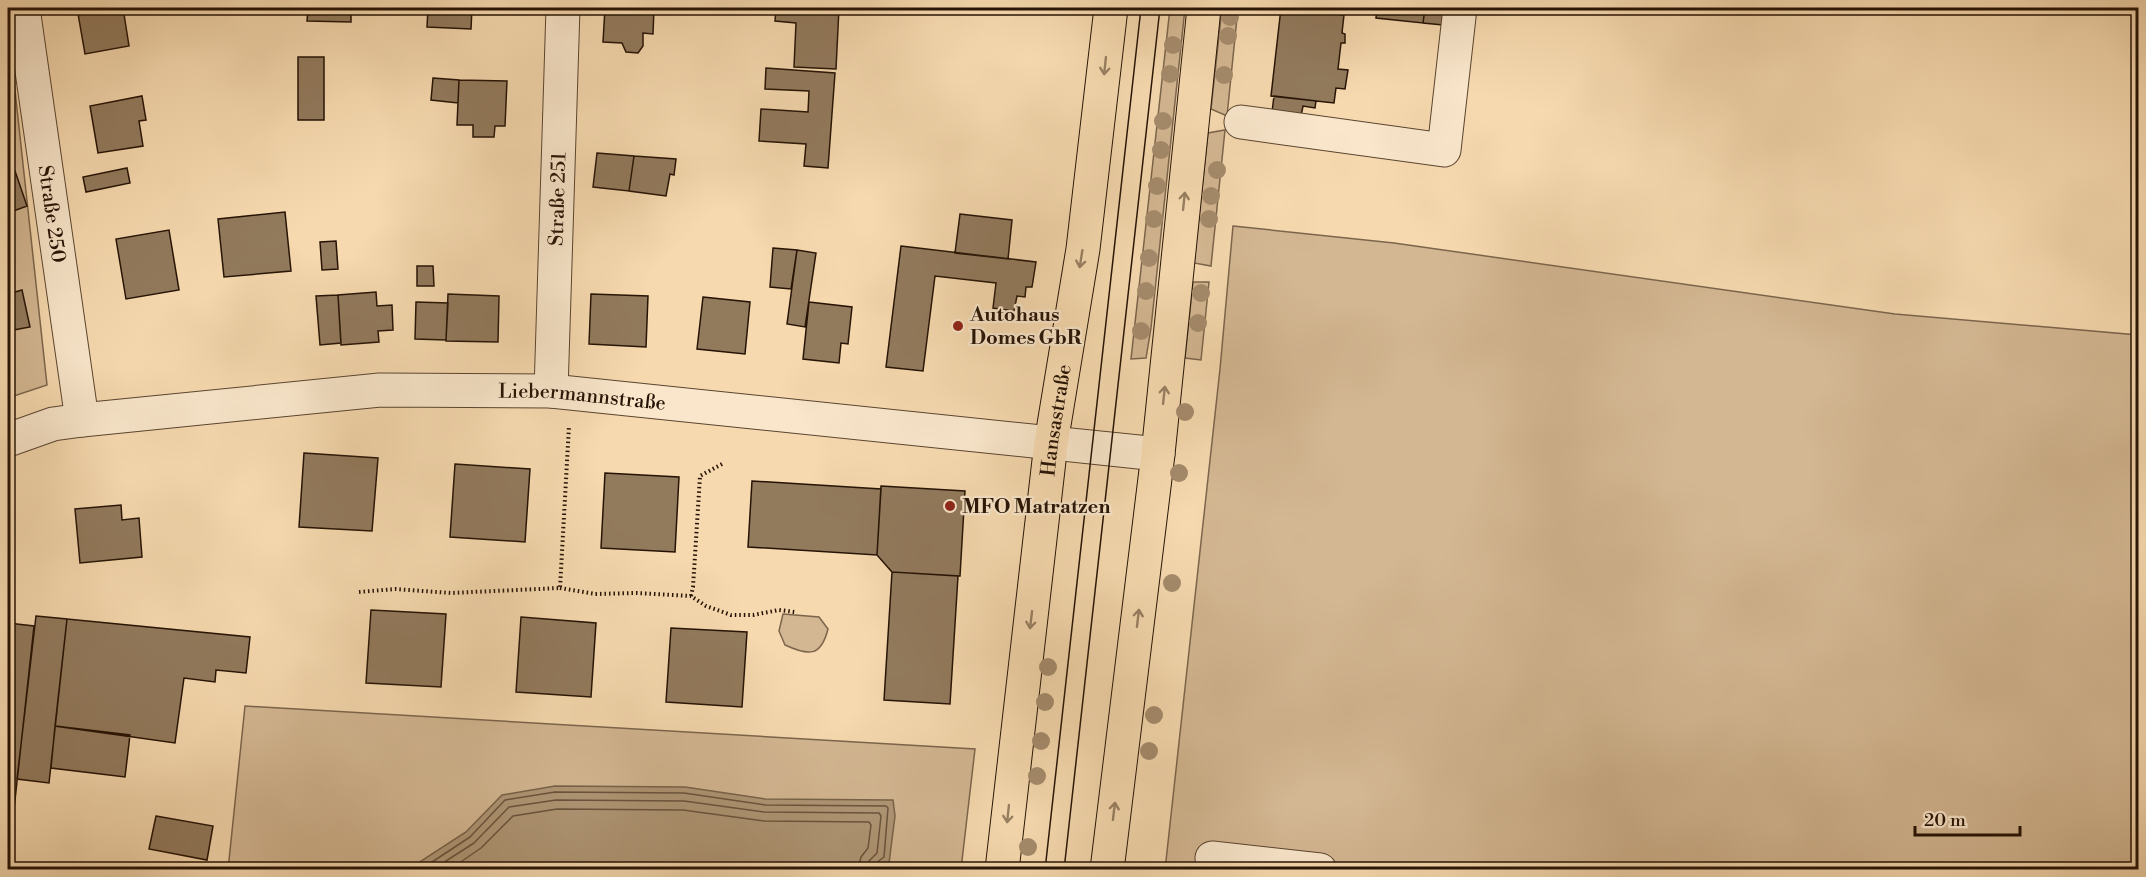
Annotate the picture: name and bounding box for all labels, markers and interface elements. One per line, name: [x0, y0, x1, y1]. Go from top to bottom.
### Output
one-way arrow: [1099, 55, 1110, 75]
street label: Straße 251: [545, 151, 572, 246]
street label: Straße 250: [32, 164, 70, 265]
one-way arrow: [1179, 192, 1190, 212]
one-way arrow: [1076, 249, 1087, 269]
place label: Autohaus Domes GbR: [969, 303, 1083, 351]
marker: Autohaus Domes GbR: [951, 319, 965, 333]
street label: Hansastraße: [1036, 363, 1078, 478]
street label: Liebermannstraße: [498, 380, 667, 417]
one-way arrow: [1159, 386, 1170, 406]
place label: MFO Matratzen: [962, 495, 1111, 520]
marker: MFO Matratzen: [943, 499, 957, 513]
one-way arrow: [1132, 608, 1143, 628]
one-way arrow: [1025, 609, 1036, 629]
scale bar: [1915, 799, 2020, 837]
one-way arrow: [1109, 802, 1120, 822]
one-way arrow: [1003, 803, 1014, 823]
text: 20 m: [1924, 809, 1966, 832]

